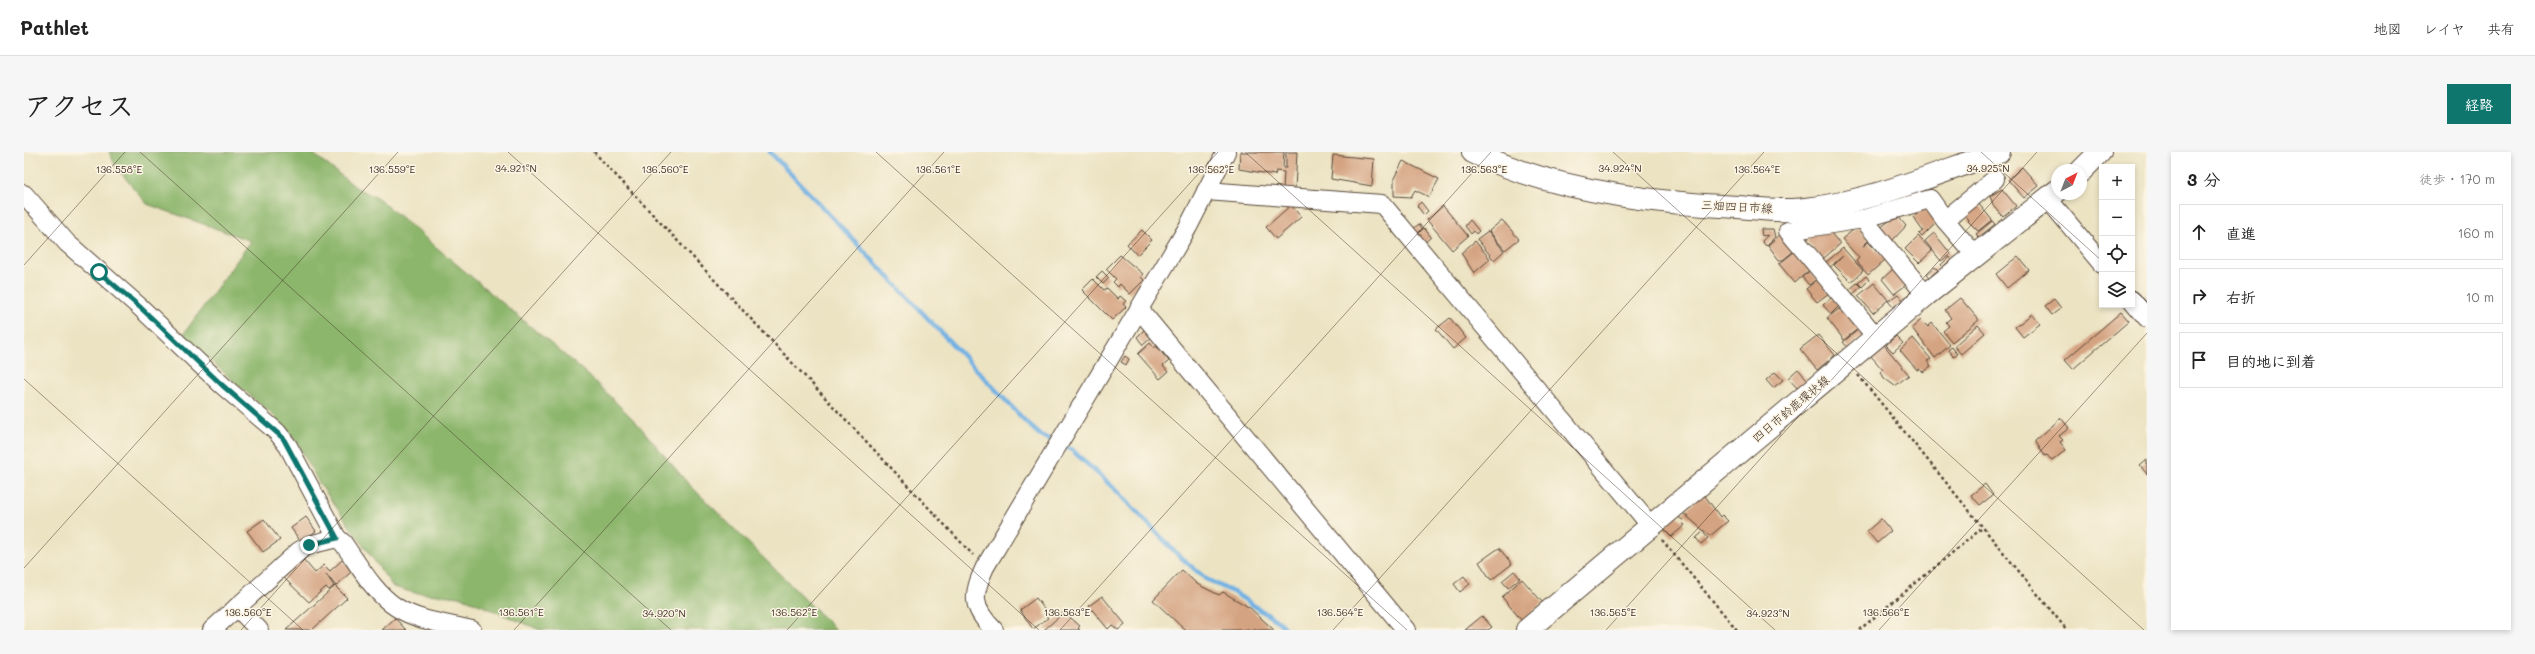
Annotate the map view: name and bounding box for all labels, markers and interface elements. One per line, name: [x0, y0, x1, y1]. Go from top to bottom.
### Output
text: Pathlet: [20, 15, 89, 40]
text: 地図: [2374, 19, 2402, 38]
text: レイヤ: [2424, 19, 2465, 38]
text: 共有: [2487, 19, 2515, 38]
button: 経路: [2447, 84, 2511, 124]
text: アクセス: [24, 87, 134, 123]
text: 34.921°N: [495, 161, 537, 175]
text: 34.924°N: [1598, 161, 1642, 175]
text: 34.925°N: [1966, 161, 2010, 175]
text: 136.558°E: [96, 162, 143, 176]
text: 136.559°E: [369, 162, 416, 176]
text: 136.560°E: [642, 162, 689, 176]
text: 136.561°E: [915, 162, 961, 176]
text: 136.562°E: [1188, 162, 1234, 176]
text: 136.563°E: [1461, 162, 1508, 176]
text: 136.564°E: [1734, 162, 1781, 176]
north arrow: [2051, 164, 2087, 200]
map controls: [2099, 164, 2135, 308]
button: +: [2099, 164, 2135, 200]
text: 3 分: [2187, 168, 2220, 190]
text: 徒歩 · 170 m: [2419, 170, 2495, 187]
street label: 三畑四日市線: [1701, 196, 1773, 216]
button: −: [2099, 200, 2135, 236]
icon: ahead: [2188, 221, 2210, 243]
text: 直進: [2226, 223, 2256, 243]
text: 160 m: [2458, 224, 2494, 241]
button: locate: [2099, 236, 2135, 272]
route start: [90, 263, 108, 281]
button: layers: [2099, 272, 2135, 308]
icon: right: [2188, 285, 2210, 307]
text: 右折: [2226, 287, 2256, 307]
text: 10 m: [2466, 288, 2494, 305]
icon: arrive: [2188, 349, 2210, 371]
text: 目的地に到着: [2226, 351, 2316, 371]
street label: 四日市鈴鹿環状線: [1748, 371, 1832, 445]
route end: [300, 536, 318, 554]
text: 136.560°E: [225, 605, 272, 619]
text: 136.561°E: [498, 605, 544, 619]
text: 136.562°E: [771, 605, 817, 619]
text: 136.563°E: [1044, 605, 1091, 619]
text: 136.564°E: [1317, 605, 1364, 619]
text: 136.565°E: [1590, 605, 1637, 619]
text: 136.566°E: [1863, 605, 1910, 619]
text: 34.920°N: [642, 606, 686, 620]
text: 34.923°N: [1746, 606, 1790, 620]

